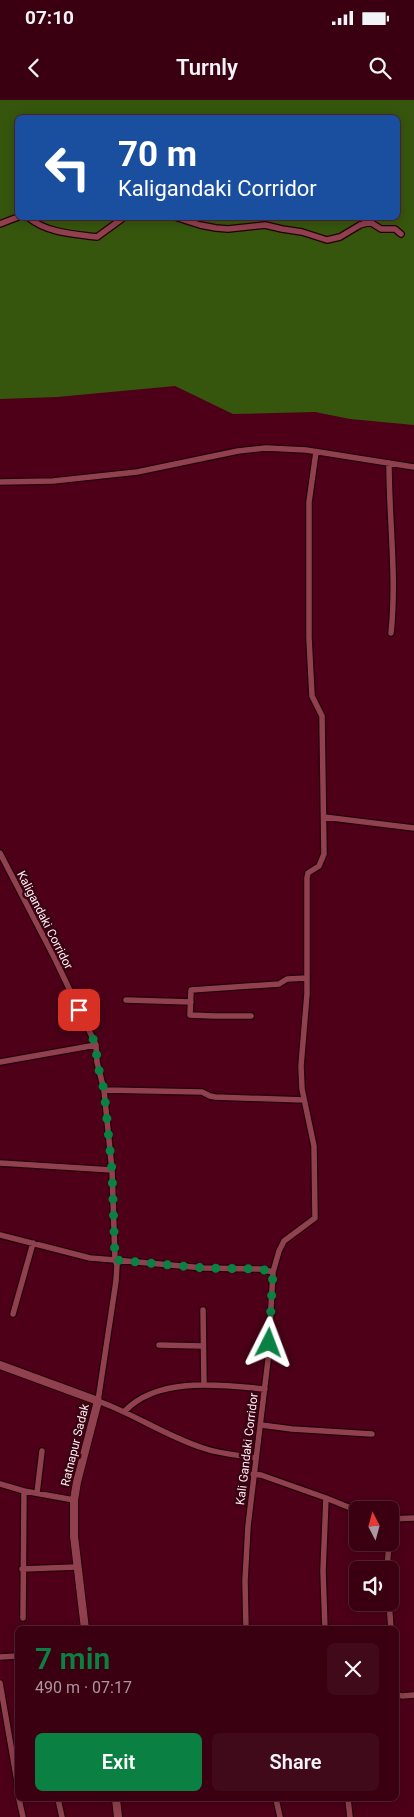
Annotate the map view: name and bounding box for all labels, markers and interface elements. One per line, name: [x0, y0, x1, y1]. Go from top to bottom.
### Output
text: 07:10: [25, 6, 74, 29]
icon: back: [20, 54, 48, 82]
icon: search: [366, 54, 394, 82]
text: Turnly: [176, 55, 238, 80]
text: 70 m: [118, 134, 197, 175]
icon: left: [35, 135, 100, 200]
text: Kaligandaki Corridor: [118, 176, 317, 201]
street label: Kaligandaki Corridor: [14, 869, 76, 971]
pin: [58, 989, 100, 1031]
icon: arrive: [65, 996, 93, 1024]
position arrow: [242, 1316, 294, 1368]
street label: Kali Gandaki Corridor: [233, 1392, 261, 1506]
street label: Ratnapur Sadak: [58, 1401, 92, 1488]
north arrow: [349, 1501, 399, 1551]
map controls: [349, 1501, 399, 1611]
button: sound: [349, 1561, 399, 1611]
text: 7 min: [35, 1641, 110, 1676]
button: close: [327, 1643, 379, 1695]
text: 490 m · 07:17: [35, 1678, 132, 1697]
button: Exit: [35, 1733, 202, 1791]
button: Share: [212, 1733, 379, 1791]

